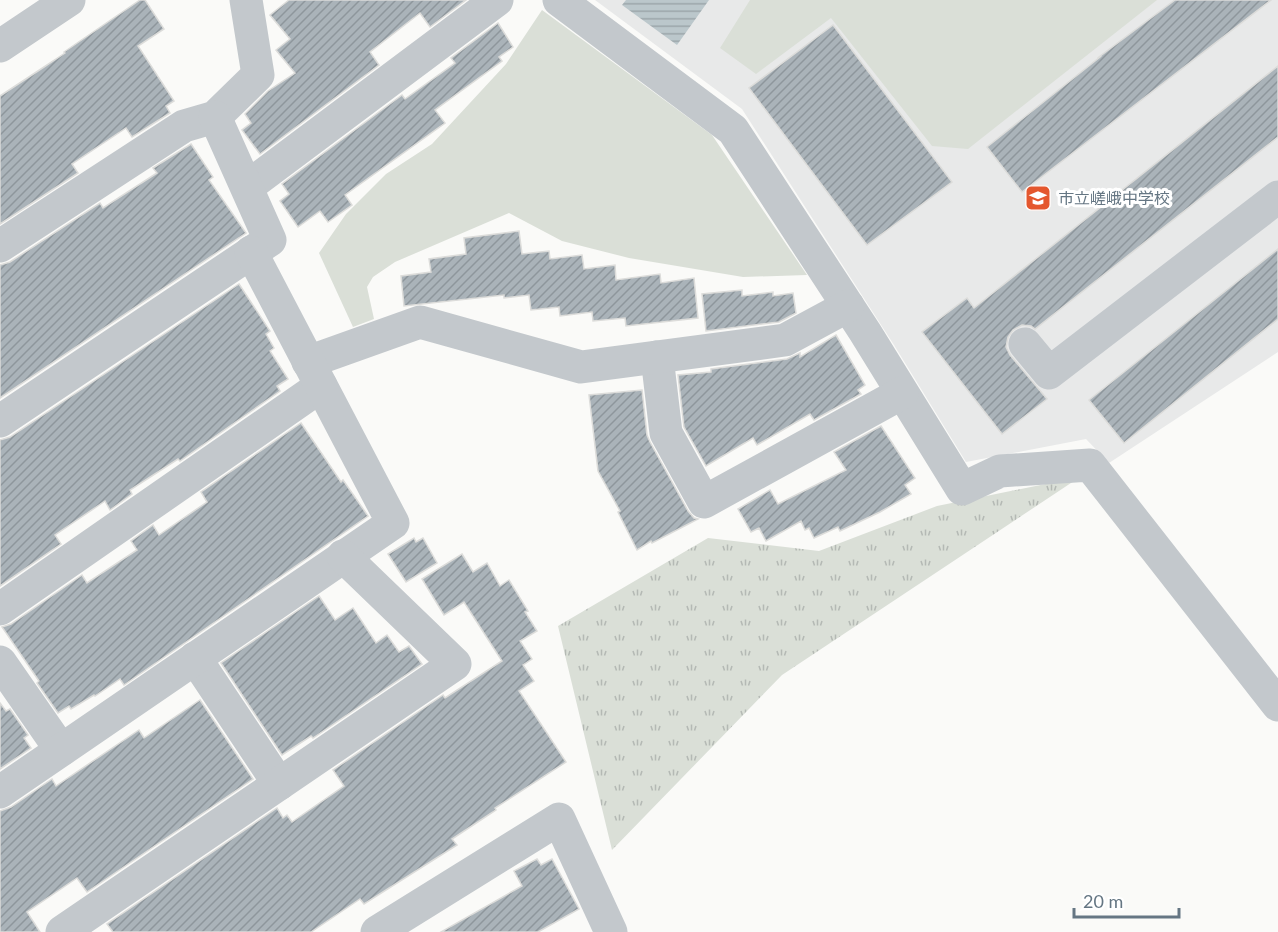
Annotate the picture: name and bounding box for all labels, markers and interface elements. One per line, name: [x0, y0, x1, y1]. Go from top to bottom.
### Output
school or university icon: 市立嵯峨中学校: [1023, 183, 1053, 213]
place label: 市立嵯峨中学校: [1058, 188, 1170, 207]
scale bar: [1074, 881, 1179, 919]
text: 20 m: [1083, 890, 1123, 912]

